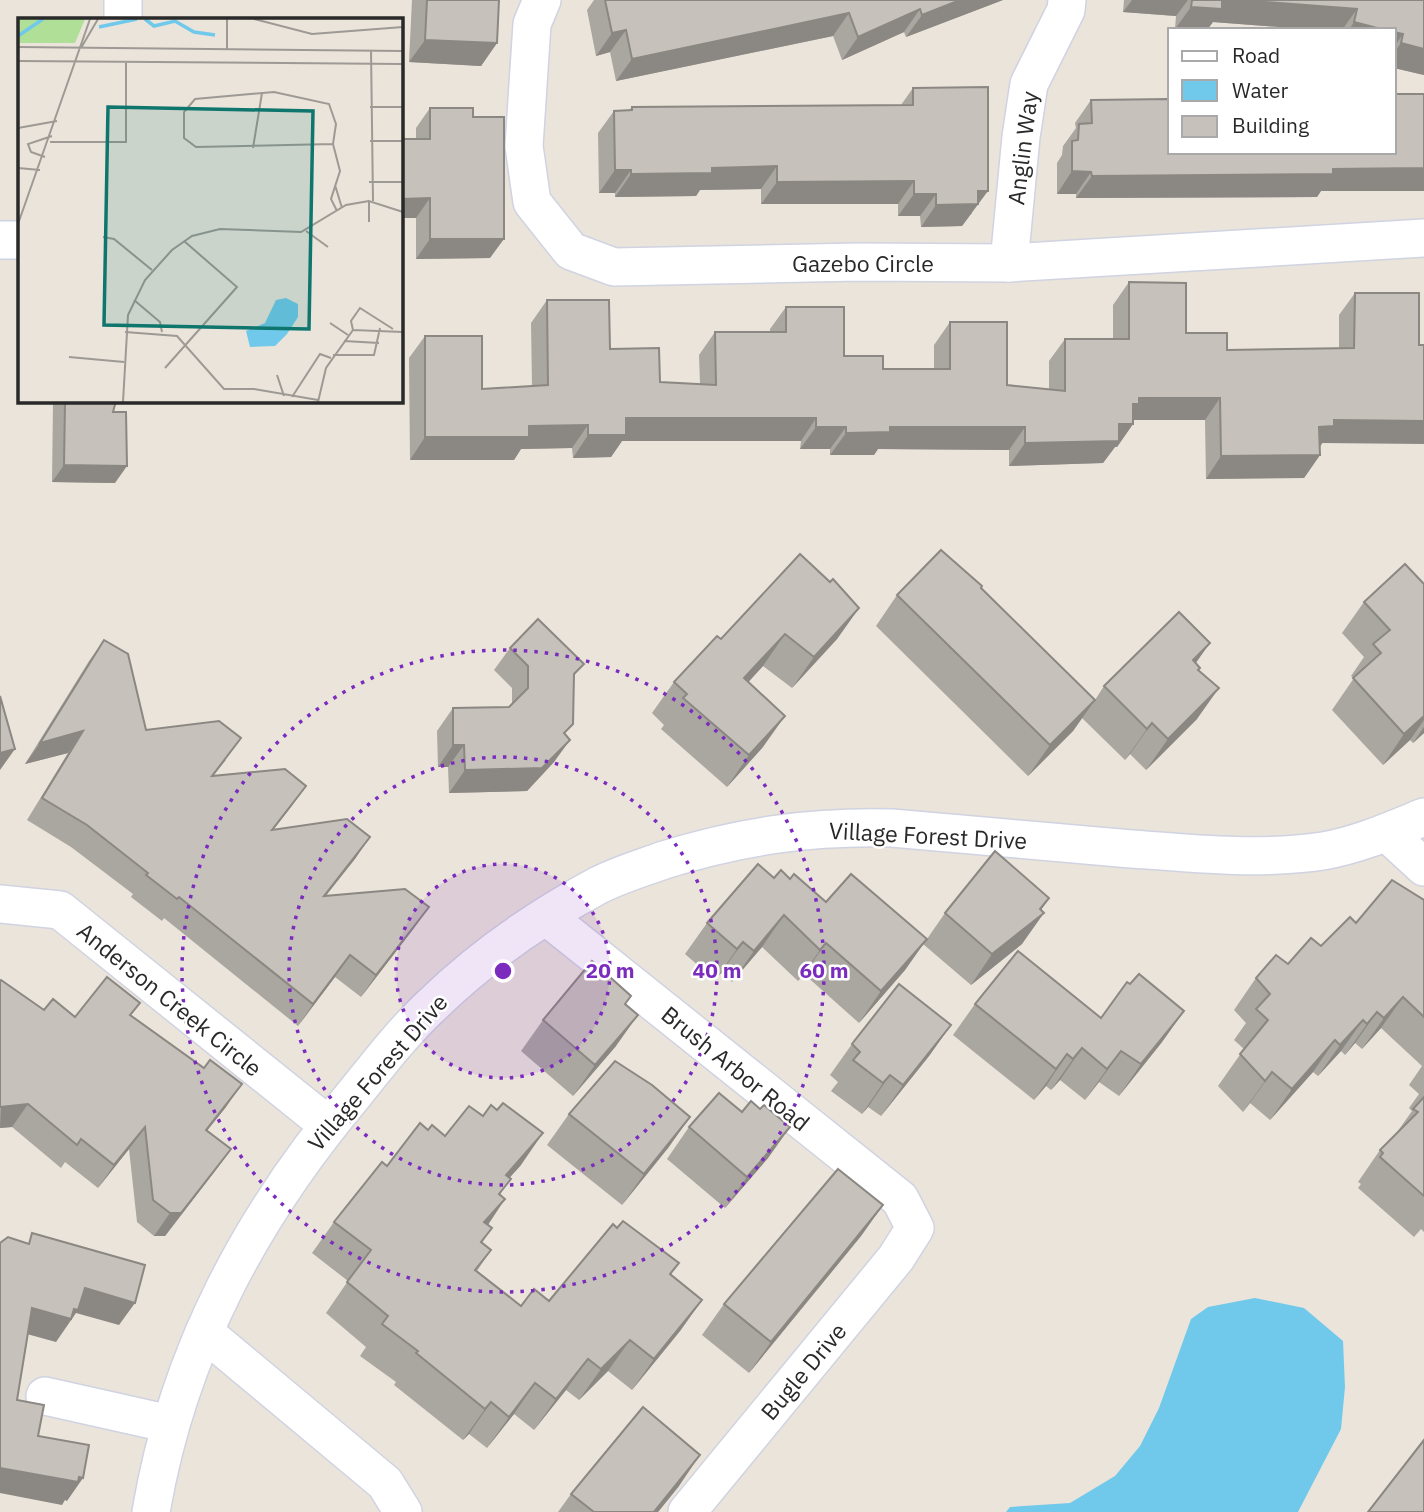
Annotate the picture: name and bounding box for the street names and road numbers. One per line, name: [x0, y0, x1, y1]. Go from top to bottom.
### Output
street label: Anglin Way: [1000, 89, 1044, 207]
street label: Gazebo Circle: [792, 248, 934, 278]
street label: Village Forest Drive: [828, 815, 1028, 855]
street label: Anderson Creek Circle: [72, 915, 268, 1083]
street label: Village Forest Drive: [301, 987, 453, 1157]
street label: Brush Arbor Road: [656, 999, 816, 1137]
street label: Bugle Drive: [754, 1316, 852, 1426]

